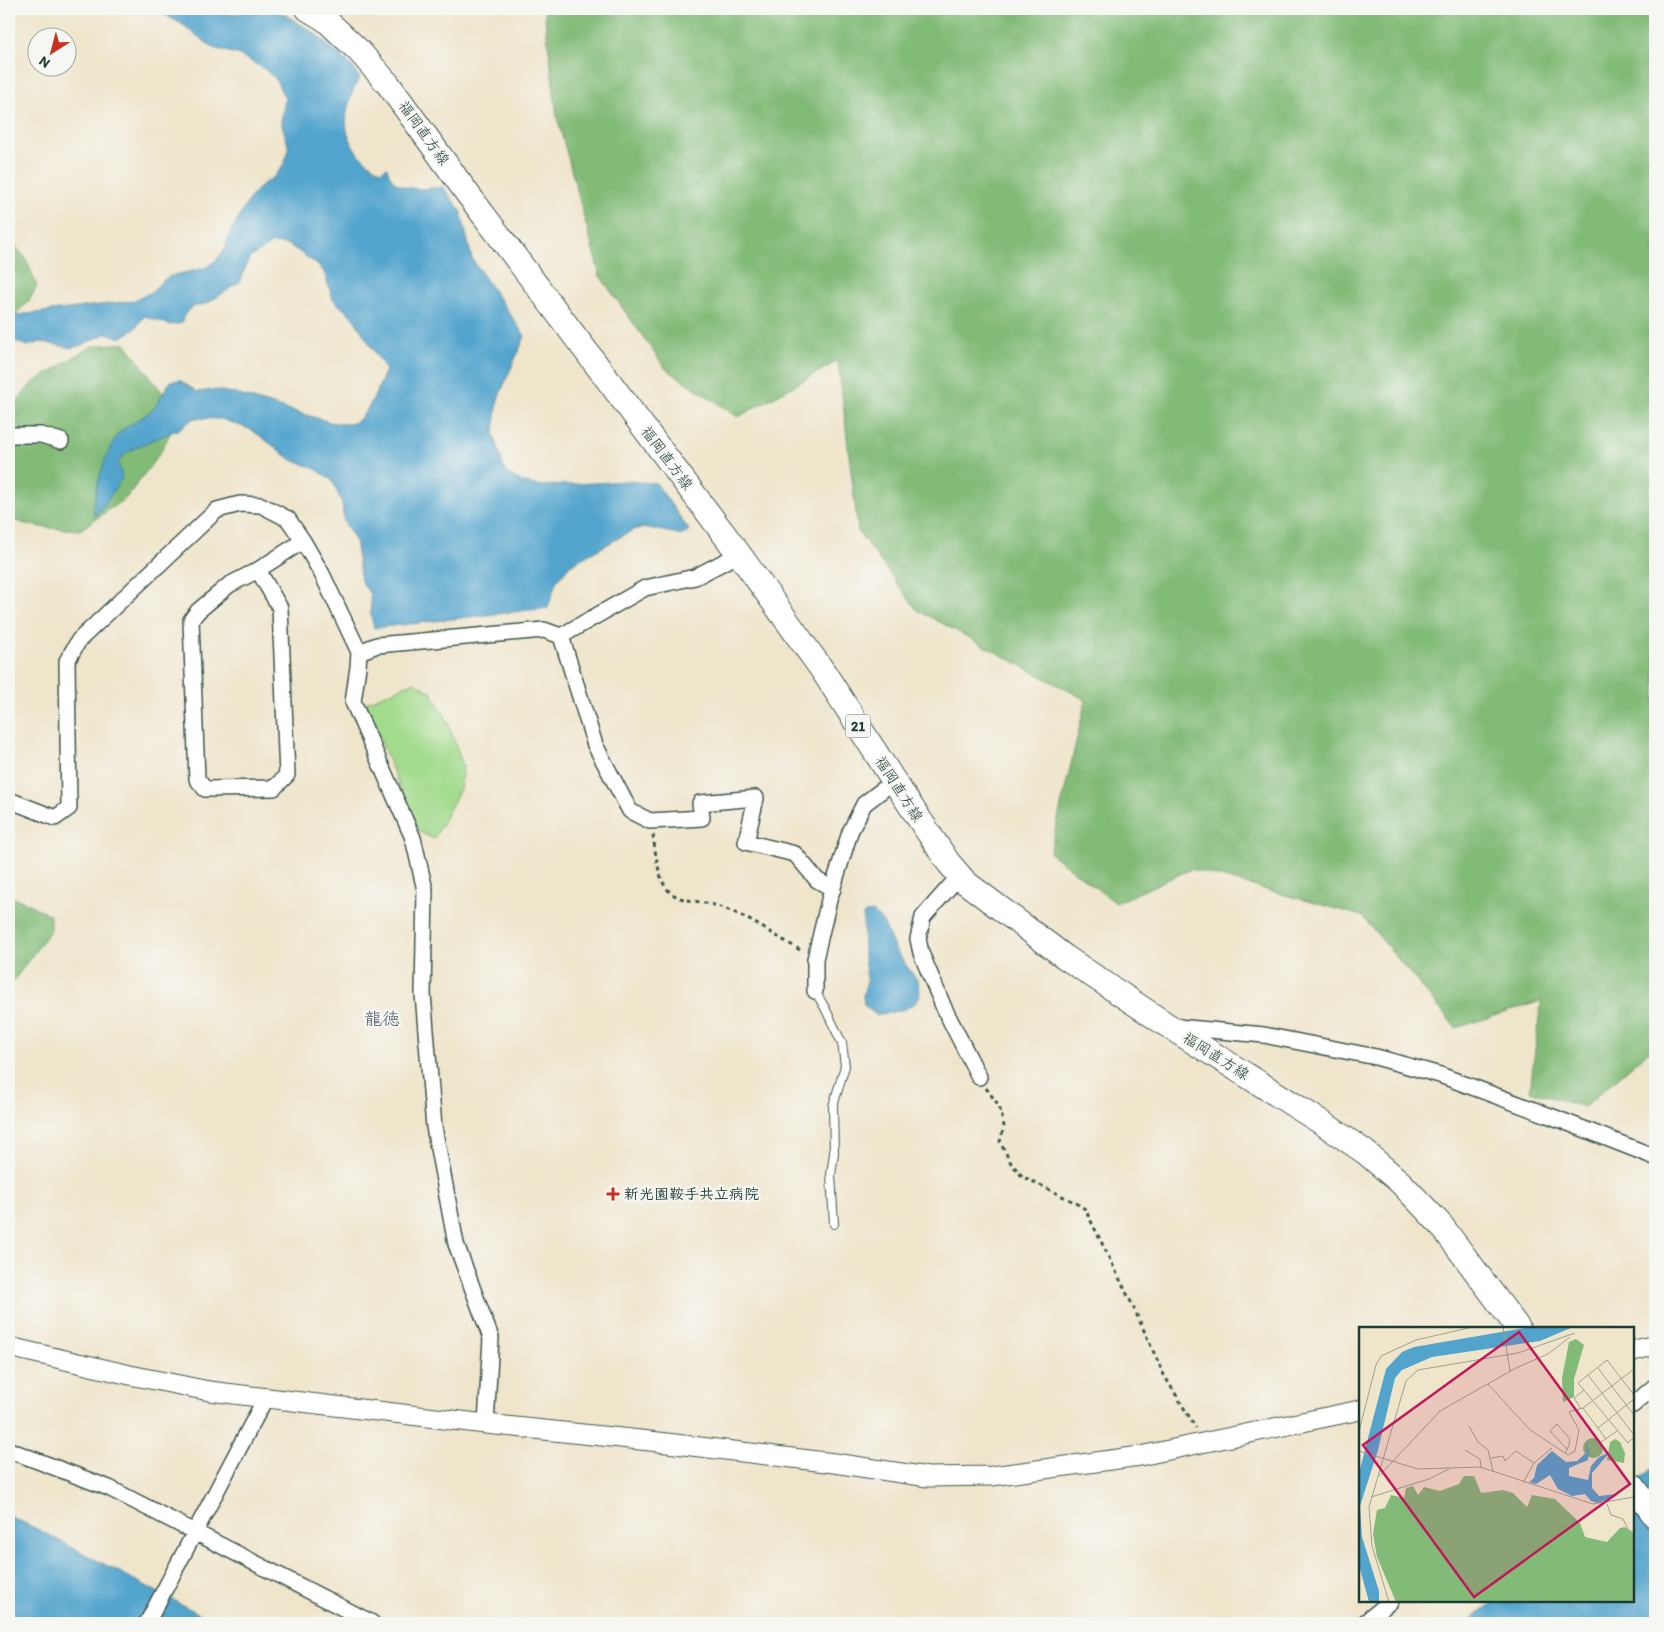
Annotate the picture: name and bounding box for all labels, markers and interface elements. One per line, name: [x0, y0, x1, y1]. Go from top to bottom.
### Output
north arrow: [28, 28, 78, 78]
text: N: [36, 52, 53, 72]
street label: 福岡直方線: [395, 97, 453, 169]
street label: 福岡直方線: [637, 423, 697, 493]
road number: 21: [846, 714, 870, 738]
street label: 福岡直方線: [871, 753, 927, 825]
district label: 龍徳: [364, 1008, 400, 1030]
street label: 福岡直方線: [1179, 1028, 1253, 1084]
place label: 新光園鞍手共立病院: [624, 1185, 759, 1203]
marker: 新光園鞍手共立病院: [606, 1187, 620, 1201]
inset map: [1359, 1327, 1634, 1602]

